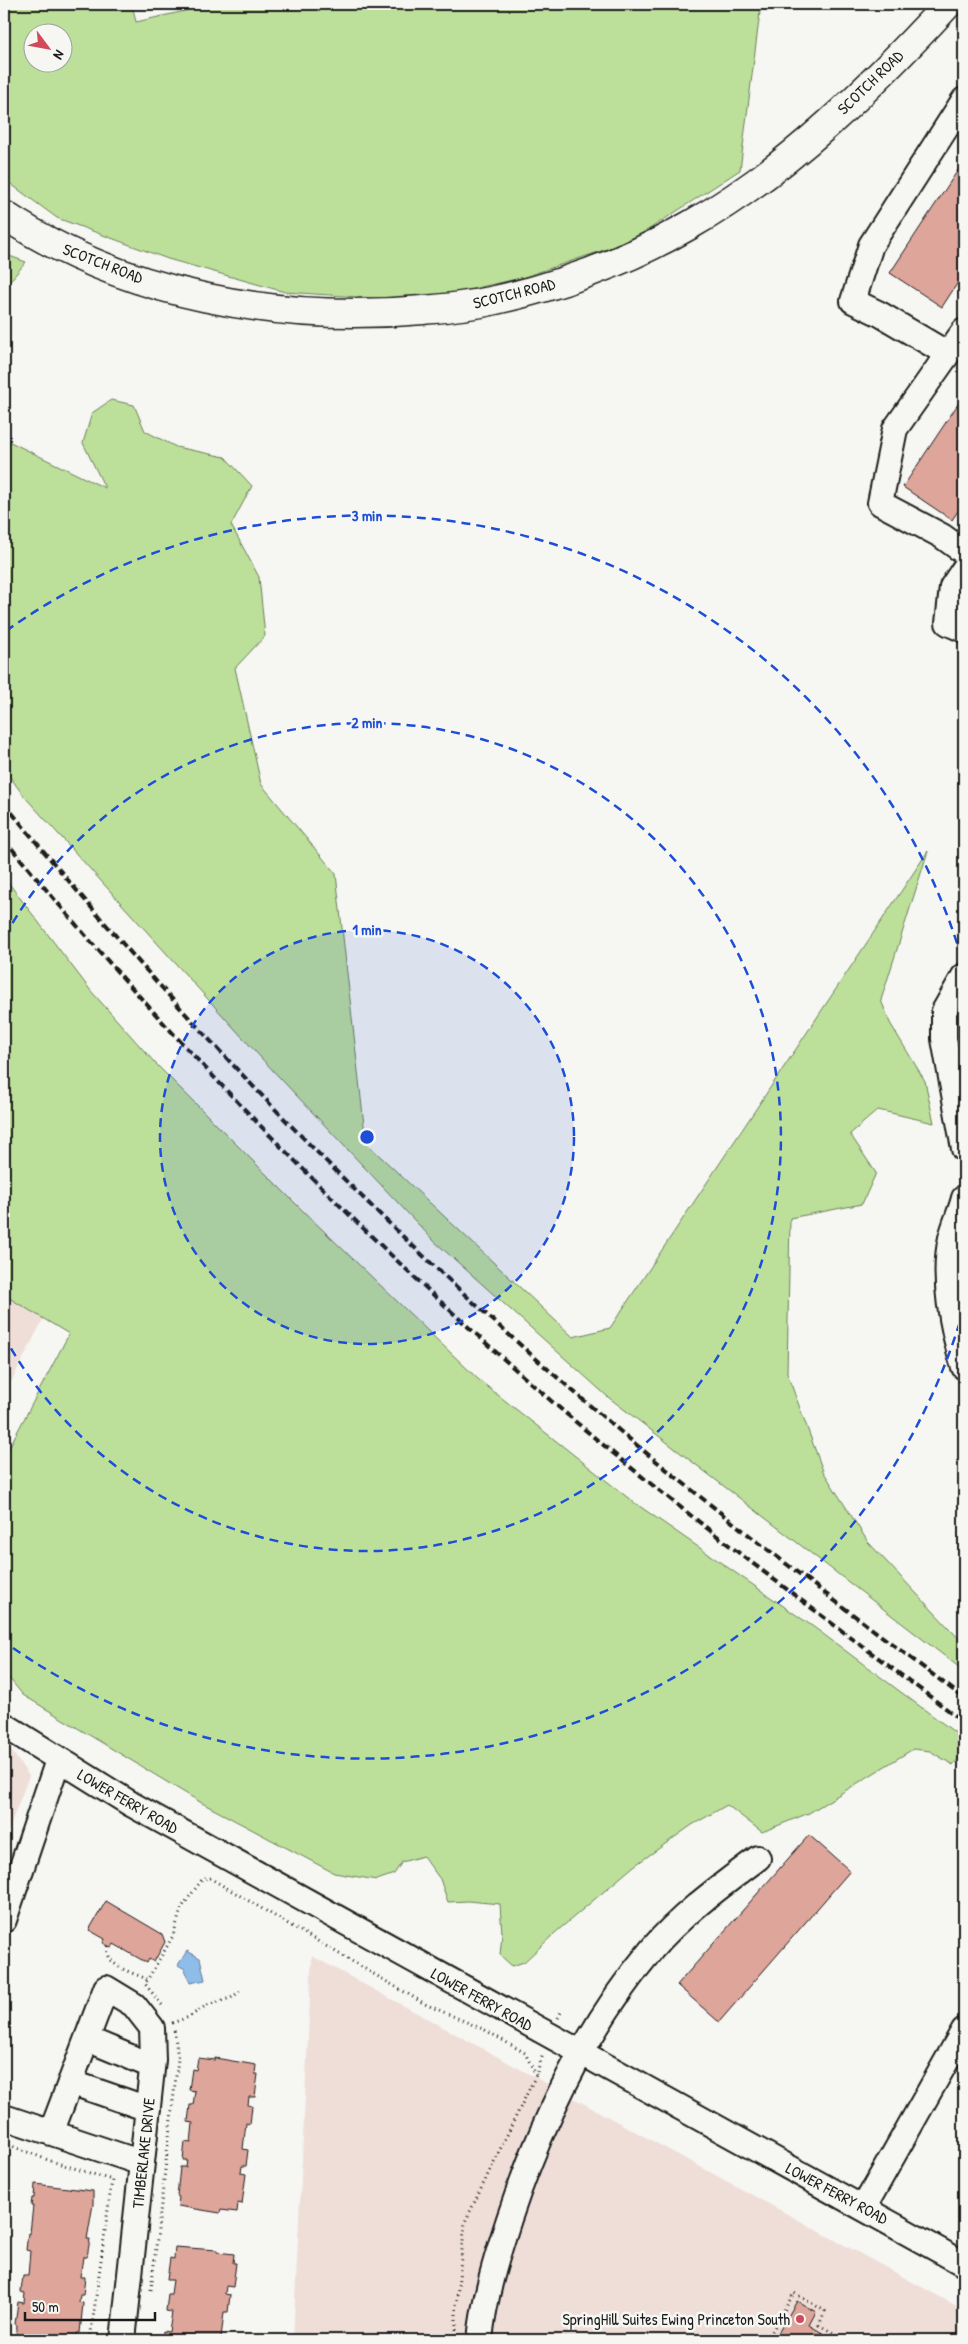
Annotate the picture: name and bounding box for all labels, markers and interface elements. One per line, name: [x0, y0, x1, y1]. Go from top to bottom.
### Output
north arrow: [22, 22, 72, 72]
street label: SCOTCH ROAD: [832, 45, 908, 119]
text: N: [49, 47, 69, 64]
street label: SCOTCH ROAD: [60, 238, 147, 288]
street label: SCOTCH ROAD: [471, 272, 558, 314]
text: 3 min: [352, 505, 382, 526]
text: 2 min: [352, 712, 383, 733]
text: 1 min: [352, 919, 382, 940]
centre of rings: [358, 1128, 376, 1146]
street label: LOWER FERRY ROAD: [74, 1763, 183, 1839]
street label: LOWER FERRY ROAD: [427, 1962, 537, 2036]
street label: TIMBERLAKE DRIVE: [126, 2097, 160, 2209]
street label: LOWER FERRY ROAD: [782, 2157, 892, 2229]
scale bar: [25, 2289, 155, 2321]
text: 50 m: [32, 2296, 59, 2317]
place label: SpringHill Suites Ewing Princeton South: [562, 2308, 790, 2330]
marker: SpringHill Suites Ewing Princeton South: [794, 2313, 806, 2325]

